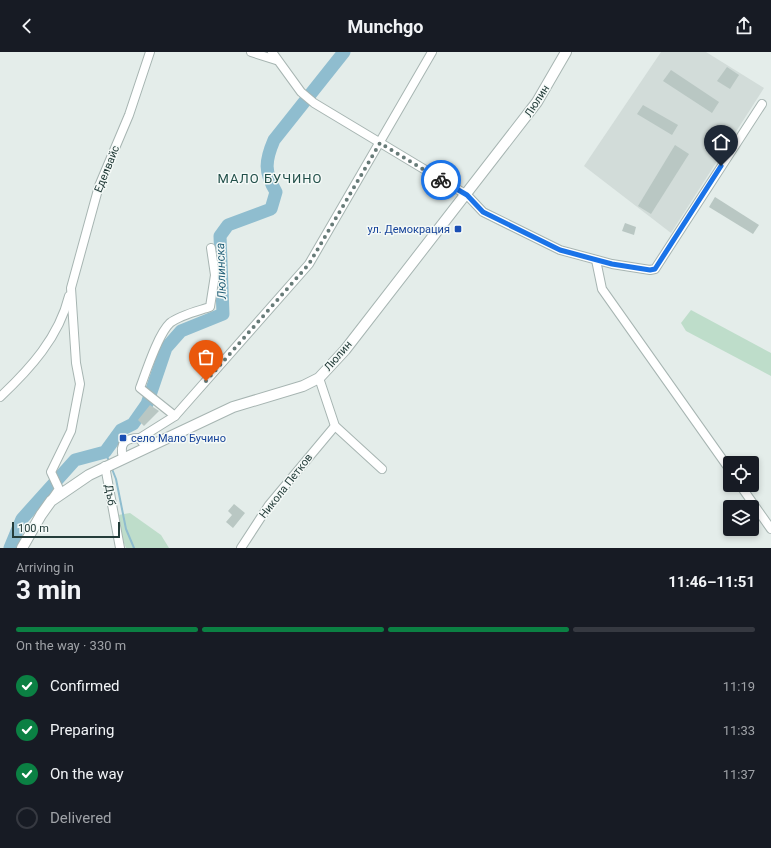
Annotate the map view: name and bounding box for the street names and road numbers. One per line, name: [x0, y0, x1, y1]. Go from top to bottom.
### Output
street label: Люлин: [522, 82, 552, 120]
street label: Еделвайс: [92, 143, 122, 194]
street label: Люлин: [321, 338, 355, 374]
street label: Никола Петков: [257, 451, 315, 521]
street label: Дъб: [102, 484, 118, 506]

